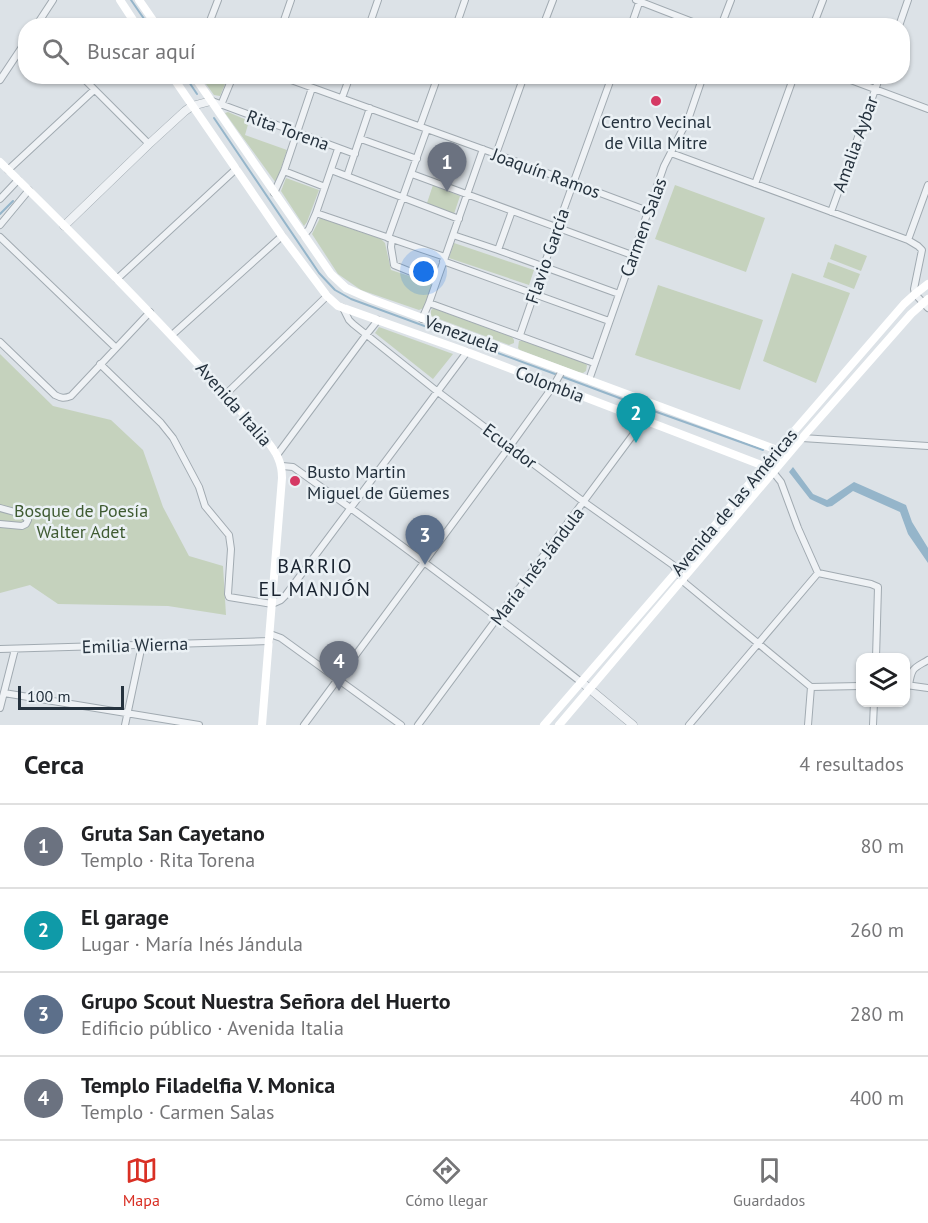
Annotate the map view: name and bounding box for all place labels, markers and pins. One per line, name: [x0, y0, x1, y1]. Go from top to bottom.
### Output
marker: Centro Vecinal de Villa Mitre: [649, 94, 663, 108]
place label: Centro Vecinal de Villa Mitre: [601, 110, 712, 154]
pin: 1: [428, 142, 466, 192]
pin: 2: [616, 394, 656, 443]
place label: Busto Martin Miguel de Güemes: [307, 460, 449, 504]
marker: Busto Martin Miguel de Güemes: [288, 474, 302, 488]
pin: 3: [406, 516, 444, 565]
pin: 4: [320, 642, 358, 691]

